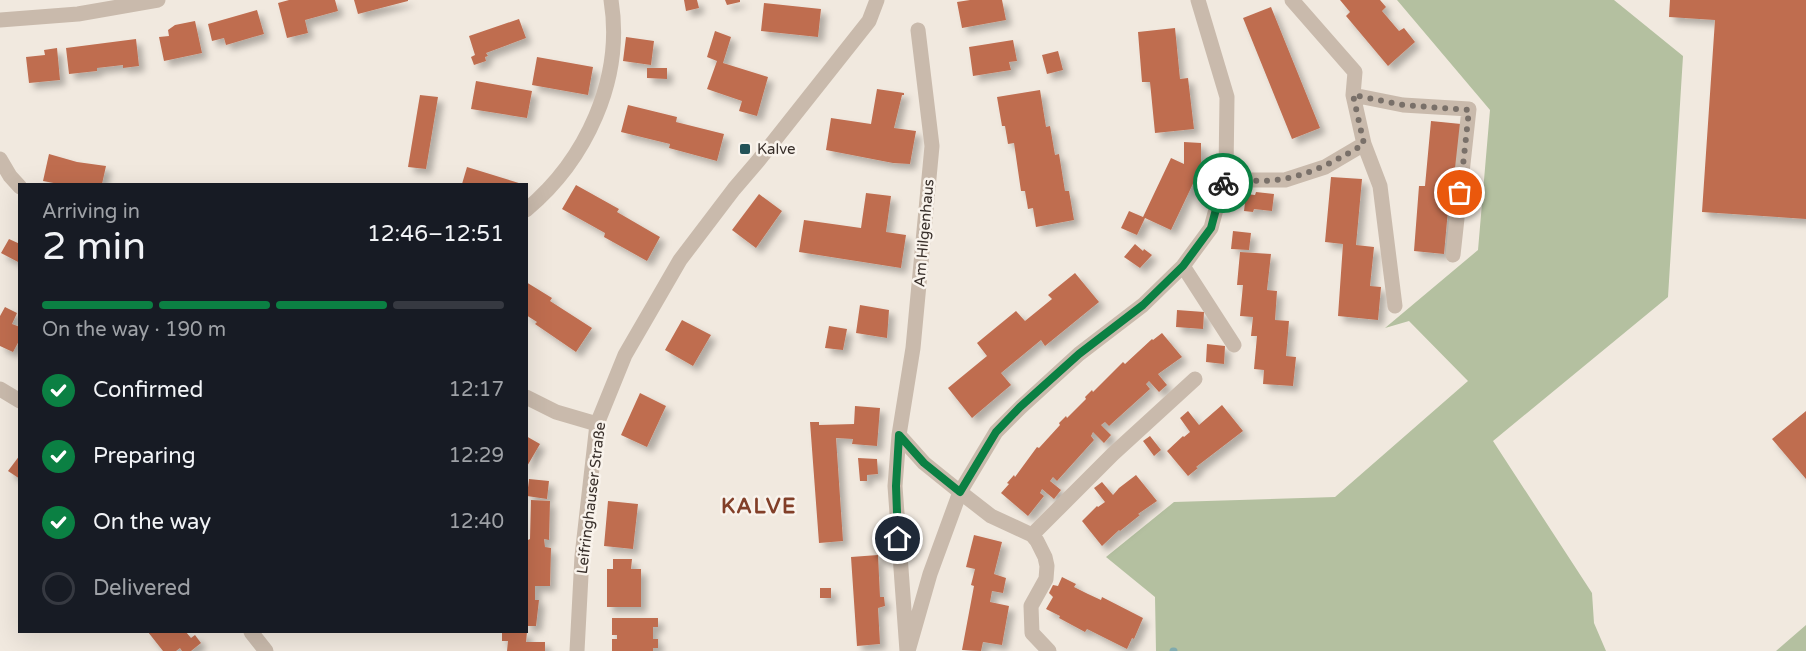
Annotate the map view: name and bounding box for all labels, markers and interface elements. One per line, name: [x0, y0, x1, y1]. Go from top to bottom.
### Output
place label: Kalve: [757, 140, 796, 158]
marker: Kalve: [738, 142, 752, 156]
courier: [1193, 153, 1253, 213]
icon: bike: [1207, 167, 1240, 200]
pin: [1434, 167, 1485, 218]
icon: bag: [1443, 176, 1476, 209]
street label: Am Hilgenhaus: [910, 178, 938, 288]
text: Arriving in: [42, 200, 140, 224]
text: 12:46–12:51: [367, 221, 504, 247]
text: 2 min: [42, 223, 146, 270]
text: On the way · 190 m: [42, 318, 226, 342]
icon: check: [42, 374, 75, 407]
text: Confirmed: [93, 377, 203, 403]
text: 12:17: [449, 378, 504, 402]
street label: Leifringhauser Straße: [573, 421, 609, 575]
icon: check: [42, 440, 75, 473]
text: Preparing: [93, 443, 196, 469]
text: 12:29: [449, 444, 504, 468]
district label: KALVE: [721, 494, 797, 519]
icon: check: [42, 506, 75, 539]
text: On the way: [93, 509, 211, 535]
text: 12:40: [449, 510, 504, 534]
pin: [872, 513, 923, 564]
icon: home: [881, 522, 914, 555]
text: Delivered: [93, 575, 191, 601]

